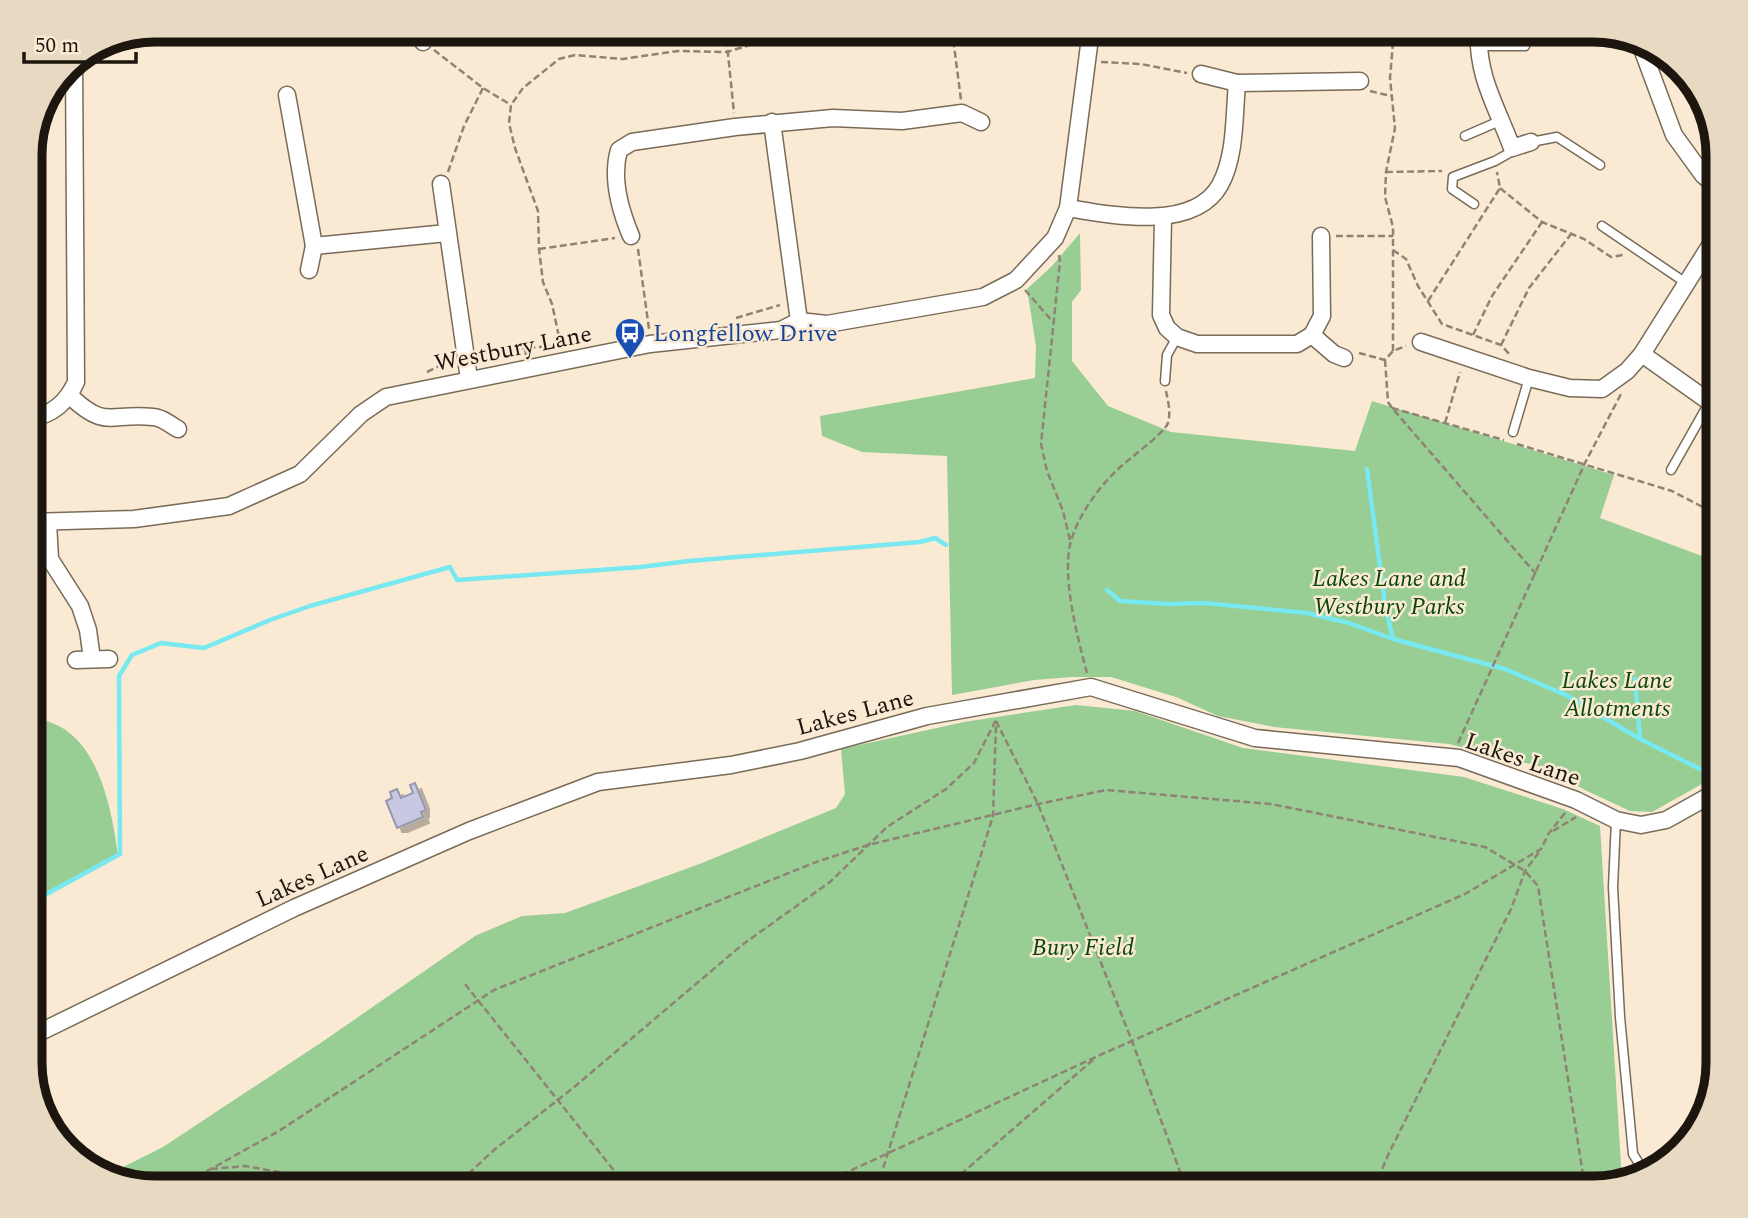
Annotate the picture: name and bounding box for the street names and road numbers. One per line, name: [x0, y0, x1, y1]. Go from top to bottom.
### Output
street label: Westbury Lane: [431, 316, 595, 382]
street label: Lakes Lane: [793, 680, 918, 746]
street label: Lakes Lane: [1460, 723, 1585, 797]
street label: Lakes Lane: [250, 836, 375, 918]

